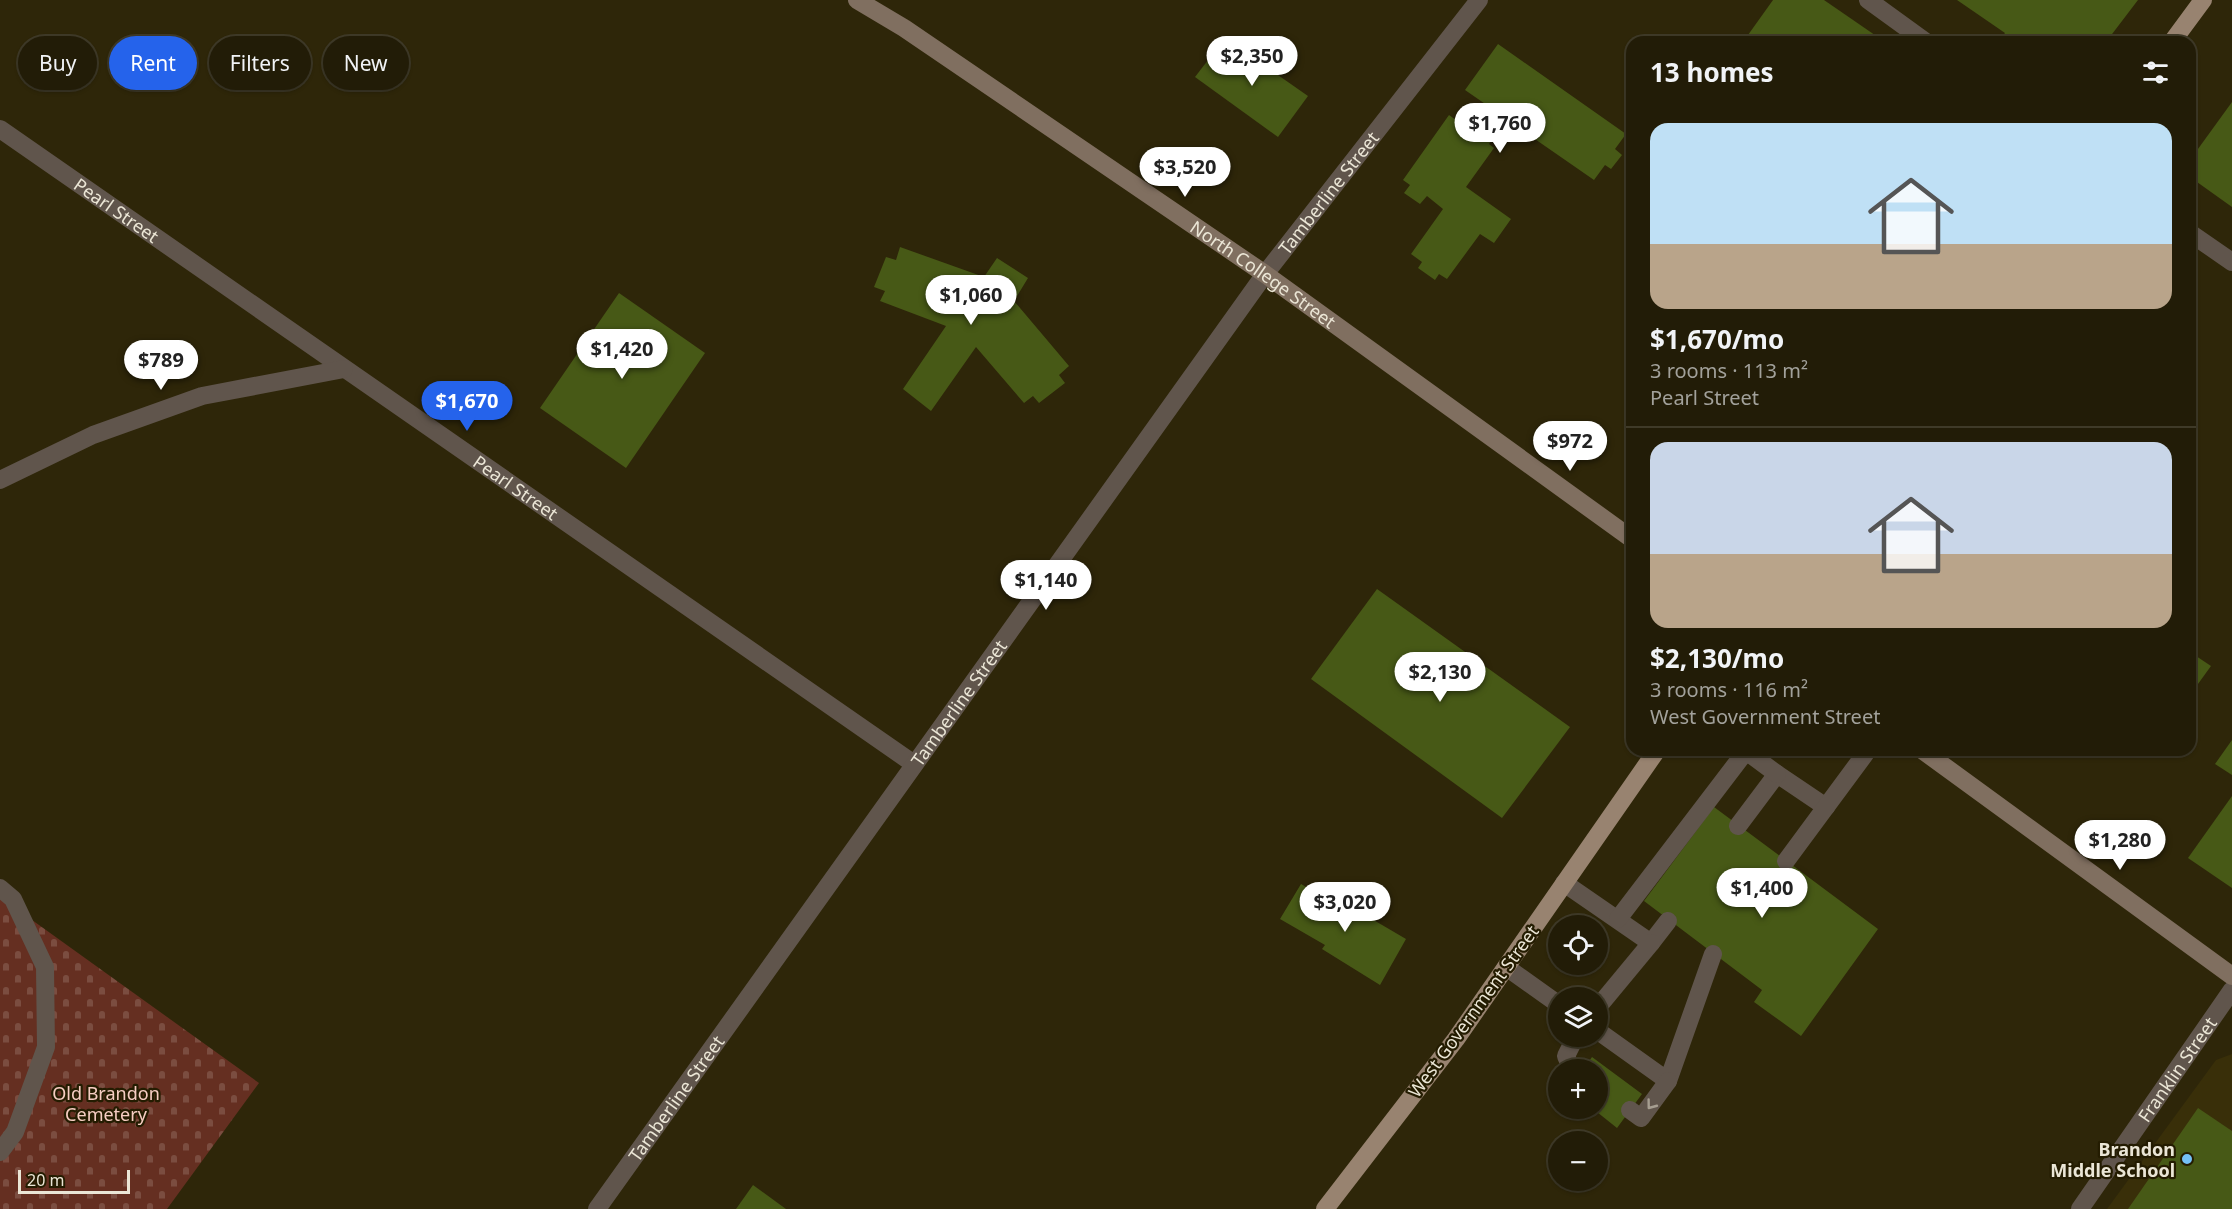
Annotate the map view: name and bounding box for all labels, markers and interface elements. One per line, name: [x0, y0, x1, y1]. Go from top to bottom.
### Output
chip: Buy: [18, 36, 97, 90]
chip: Rent: [109, 36, 197, 90]
chip: Filters: [209, 36, 311, 90]
chip: New: [323, 36, 409, 90]
pin: $2,350: [1203, 36, 1301, 87]
text: $2,350: [1221, 42, 1283, 69]
text: 13 homes: [1650, 54, 1774, 90]
icon: filters: [2139, 56, 2172, 89]
pin: $1,760: [1451, 103, 1549, 154]
text: $1,760: [1469, 109, 1531, 136]
street label: Tamberline Street: [1273, 126, 1384, 259]
pin: $3,520: [1136, 147, 1234, 198]
text: $3,520: [1154, 153, 1216, 180]
icon: home: [1857, 162, 1965, 270]
street label: Pearl Street: [69, 172, 164, 248]
street label: North College Street: [1186, 215, 1341, 334]
pin: $1,060: [922, 275, 1020, 326]
text: $1,060: [940, 281, 1002, 308]
text: $1,670/mo: [1650, 321, 1784, 357]
pin: $1,420: [573, 329, 671, 380]
text: $1,420: [591, 335, 653, 362]
pin: $789: [125, 340, 197, 391]
text: $789: [138, 346, 184, 373]
text: 3 rooms · 113 m²: [1650, 357, 1808, 384]
pin: $1,670: [418, 381, 516, 432]
text: Pearl Street: [1650, 384, 1759, 411]
text: $1,670: [436, 387, 498, 414]
pin: $972: [1534, 421, 1606, 472]
text: $972: [1547, 427, 1593, 454]
street label: Pearl Street: [469, 449, 563, 525]
icon: home: [1857, 481, 1965, 589]
pin: $1,140: [997, 560, 1095, 611]
text: $1,140: [1015, 566, 1077, 593]
street label: Tamberline Street: [905, 635, 1012, 771]
text: $2,130/mo: [1650, 640, 1784, 676]
pin: $2,130: [1391, 652, 1489, 703]
text: $2,130: [1409, 658, 1471, 685]
text: 3 rooms · 116 m²: [1650, 676, 1808, 703]
text: West Government Street: [1650, 703, 1880, 730]
pin: $1,280: [2071, 820, 2169, 871]
text: $1,280: [2089, 826, 2151, 853]
pin: $1,400: [1713, 868, 1811, 919]
text: $1,400: [1731, 874, 1793, 901]
pin: $3,020: [1296, 882, 1394, 933]
text: $3,020: [1314, 888, 1376, 915]
map controls: [1548, 915, 1608, 1191]
button: locate: [1548, 915, 1608, 975]
street label: West Government Street: [1402, 920, 1544, 1102]
button: layers: [1548, 987, 1608, 1047]
street label: Franklin Street: [2132, 1012, 2222, 1127]
street label: Tamberline Street: [623, 1030, 730, 1166]
button: +: [1548, 1059, 1608, 1119]
park label: Old Brandon Cemetery: [52, 1081, 160, 1126]
one-way arrow: [1647, 1099, 1658, 1110]
button: −: [1548, 1131, 1608, 1191]
place label: Brandon Middle School: [2050, 1137, 2175, 1182]
marker: Brandon Middle School: [2180, 1152, 2194, 1166]
scale bar: [18, 1167, 130, 1194]
text: 20 m: [27, 1169, 64, 1191]

